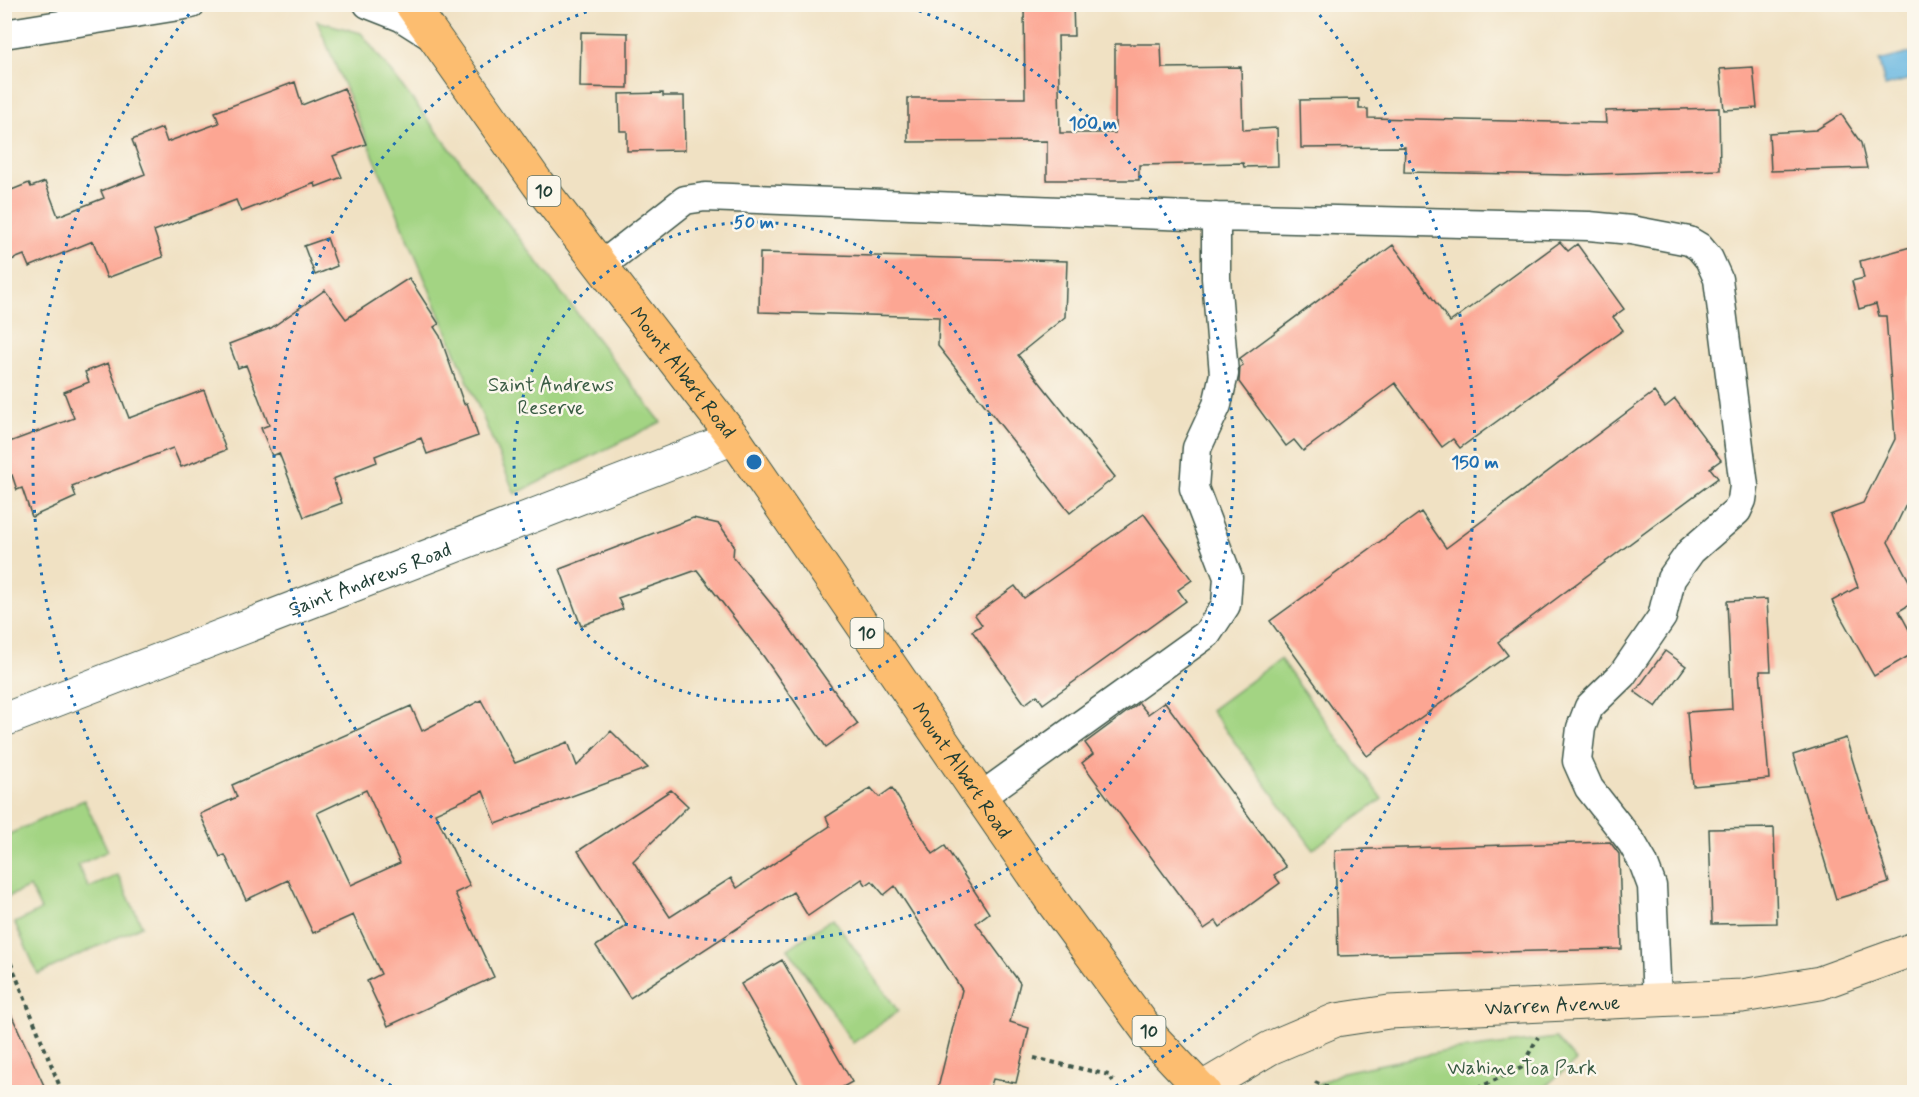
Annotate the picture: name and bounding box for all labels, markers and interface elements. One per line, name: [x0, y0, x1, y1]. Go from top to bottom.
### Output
text: 100 m: [1069, 112, 1117, 136]
road number: 10: [528, 176, 560, 206]
text: 50 m: [734, 211, 774, 235]
street label: Mount Albert Road: [623, 302, 741, 444]
park label: Saint Andrews Reserve: [488, 372, 614, 422]
text: 150 m: [1451, 451, 1499, 475]
centre of rings: [744, 452, 764, 472]
street label: Saint Andrews Road: [285, 536, 456, 624]
road number: 10: [850, 618, 884, 648]
street label: Mount Albert Road: [905, 698, 1017, 844]
street label: Warren Avenue: [1484, 990, 1621, 1023]
road number: 10: [1132, 1016, 1166, 1046]
park label: Wahine Toa Park: [1447, 1055, 1597, 1082]

